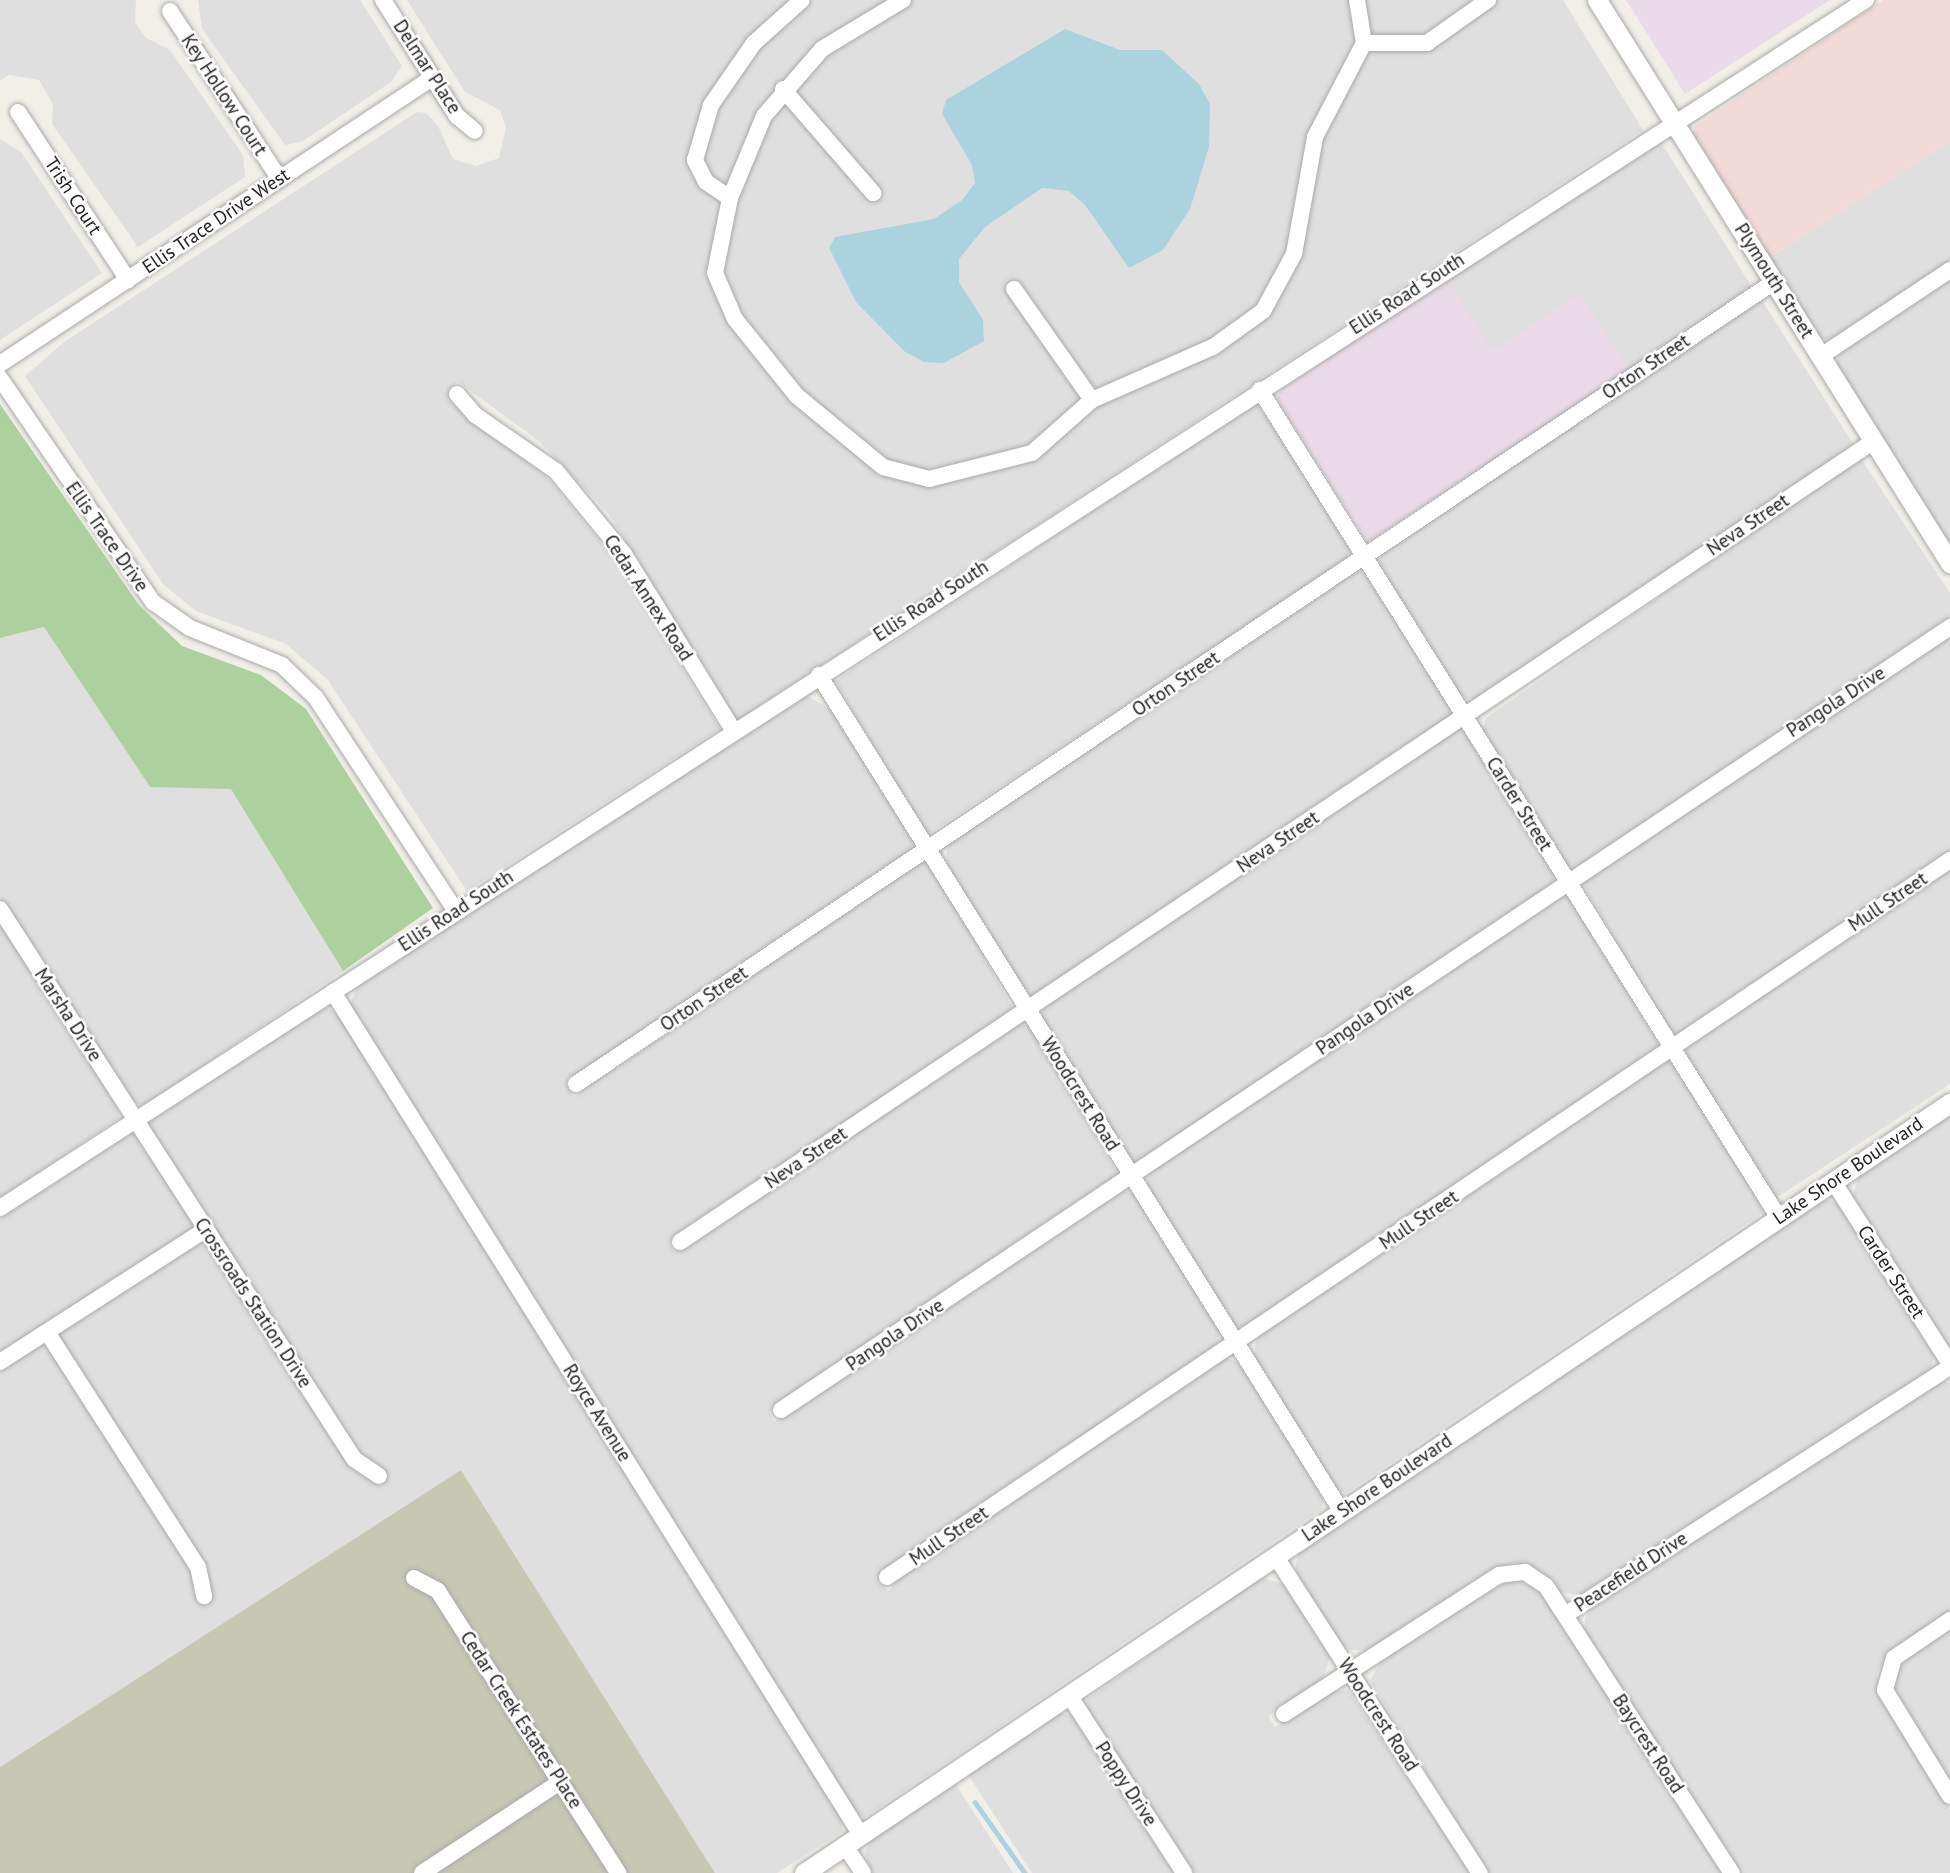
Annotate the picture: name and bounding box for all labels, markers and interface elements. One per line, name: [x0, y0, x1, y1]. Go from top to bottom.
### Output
street label: Delmar Place: [388, 16, 466, 118]
street label: Key Hollow Court: [176, 30, 272, 160]
street label: Trish Court: [40, 153, 106, 239]
street label: Ellis Trace Drive West: [138, 163, 294, 279]
street label: Plymouth Street: [1730, 219, 1818, 343]
street label: Ellis Road South: [1345, 248, 1469, 340]
street label: Orton Street: [1598, 329, 1694, 405]
street label: Ellis Trace Drive: [61, 477, 153, 597]
street label: Neva Street: [1703, 489, 1793, 561]
street label: Cedar Annex Road: [598, 530, 698, 666]
street label: Ellis Road South: [869, 555, 993, 647]
street label: Orton Street: [1128, 646, 1224, 722]
street label: Pangola Drive: [1782, 662, 1890, 742]
street label: Carder Street: [1481, 753, 1557, 855]
street label: Neva Street: [1233, 806, 1323, 878]
street label: Ellis Road South: [394, 865, 518, 957]
street label: Mull Street: [1844, 867, 1932, 937]
street label: Orton Street: [656, 961, 752, 1037]
street label: Marsha Drive: [29, 964, 107, 1066]
street label: Pangola Drive: [1312, 978, 1418, 1060]
street label: Woodcrest Road: [1036, 1033, 1124, 1155]
street label: Lake Shore Boulevard: [1769, 1112, 1927, 1230]
street label: Neva Street: [761, 1122, 851, 1194]
street label: Mull Street: [1375, 1185, 1463, 1255]
street label: Crossroads Station Drive: [189, 1214, 317, 1392]
street label: Carder Street: [1852, 1221, 1930, 1323]
street label: Pangola Drive: [842, 1294, 948, 1376]
street label: Royce Avenue: [558, 1360, 636, 1466]
street label: Lake Shore Boulevard: [1298, 1429, 1456, 1547]
street label: Mull Street: [905, 1501, 993, 1571]
street label: Peacefield Drive: [1570, 1527, 1692, 1617]
street label: Cedar Creek Estates Place: [455, 1627, 587, 1813]
street label: Woodcrest Road: [1333, 1654, 1423, 1776]
street label: Baycrest Road: [1608, 1690, 1688, 1798]
street label: Poppy Drive: [1090, 1737, 1162, 1831]

